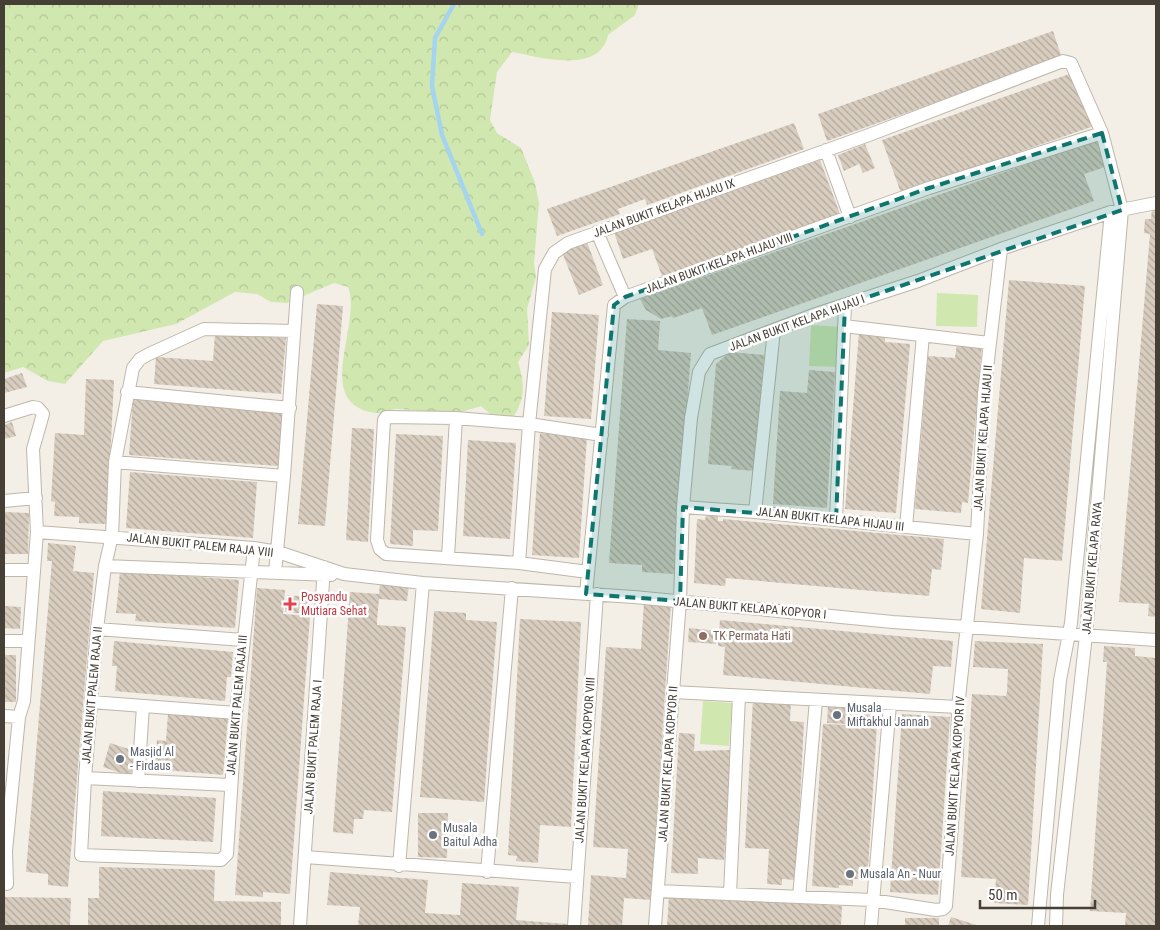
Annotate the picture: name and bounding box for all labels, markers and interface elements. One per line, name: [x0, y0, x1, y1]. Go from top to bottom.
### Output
street label: JALAN BUKIT KELAPA HIJAU IX: [591, 176, 737, 240]
street label: JALAN BUKIT KELAPA HIJAU VIII: [643, 230, 795, 296]
street label: JALAN BUKIT KELAPA HIJAU I: [727, 292, 867, 354]
street label: JALAN BUKIT KELAPA HIJAU II: [971, 365, 995, 511]
street label: JALAN BUKIT KELAPA RAYA: [1079, 501, 1105, 635]
street label: JALAN BUKIT KELAPA HIJAU III: [755, 504, 905, 534]
street label: JALAN BUKIT PALEM RAJA VIII: [126, 530, 274, 560]
place label: Posyandu Mutiara Sehat: [301, 590, 367, 618]
street label: JALAN BUKIT KELAPA KOPYOR I: [673, 594, 827, 622]
marker: Posyandu Mutiara Sehat: [283, 597, 297, 611]
street label: JALAN BUKIT PALEM RAJA II: [79, 626, 105, 764]
place label: TK Permata Hati: [713, 629, 791, 643]
marker: TK Permata Hati: [697, 630, 709, 642]
street label: JALAN BUKIT PALEM RAJA III: [224, 634, 250, 776]
street label: JALAN BUKIT KELAPA KOPYOR VIII: [572, 677, 598, 843]
street label: JALAN BUKIT PALEM RAJA I: [301, 679, 325, 815]
street label: JALAN BUKIT KELAPA KOPYOR II: [656, 685, 680, 843]
street label: JALAN BUKIT KELAPA KOPYOR IV: [942, 695, 968, 856]
place label: Musala Miftakhul Jannah: [847, 701, 929, 729]
marker: Musala Miftakhul Jannah: [831, 709, 843, 721]
place label: Masjid Al - Firdaus: [130, 745, 174, 773]
marker: Masjid Al - Firdaus: [114, 753, 126, 765]
place label: Musala Baitul Adha: [443, 821, 498, 849]
marker: Musala Baitul Adha: [427, 829, 439, 841]
place label: Musala An - Nuur: [860, 867, 942, 881]
marker: Musala An - Nuur: [844, 868, 856, 880]
scale bar: [980, 878, 1095, 910]
text: 50 m: [988, 886, 1018, 904]

